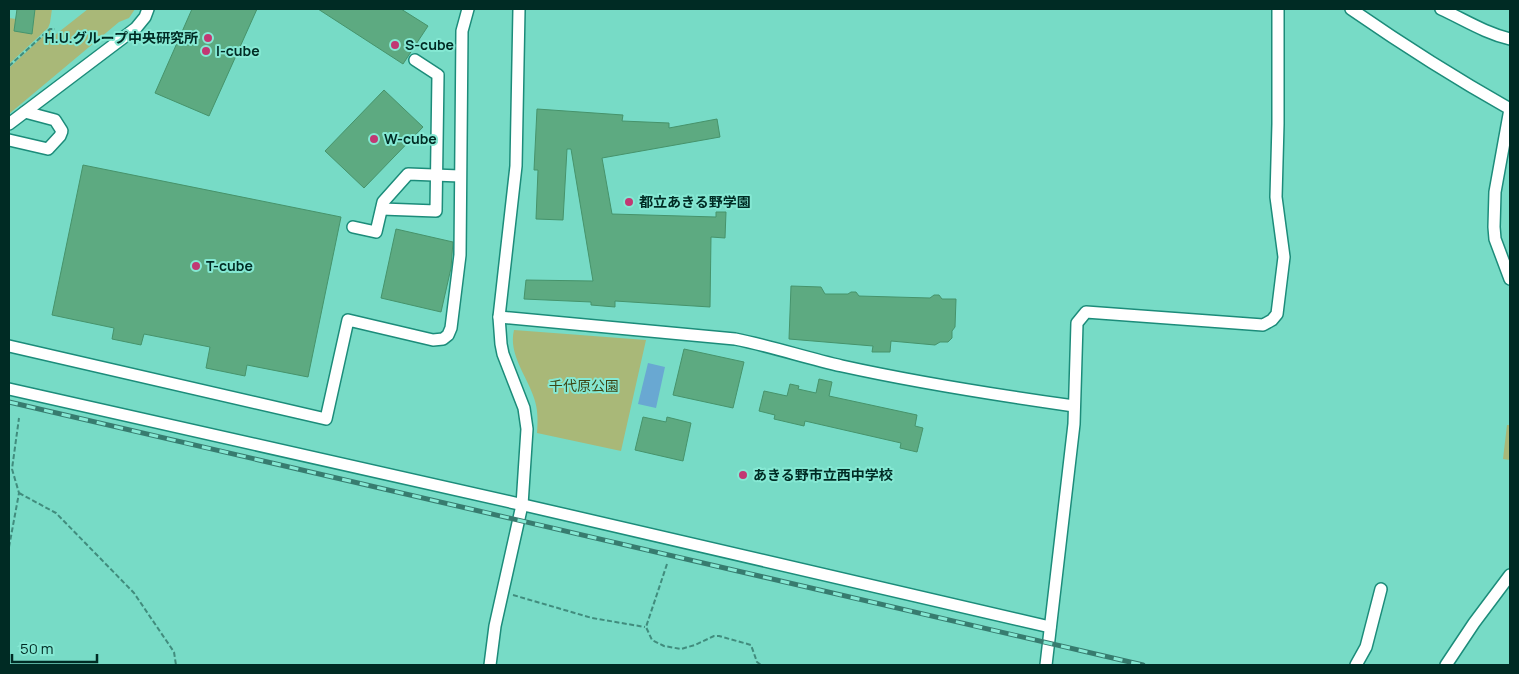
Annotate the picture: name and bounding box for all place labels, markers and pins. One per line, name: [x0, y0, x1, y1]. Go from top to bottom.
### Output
place label: H.U.グループ中央研究所: [44, 28, 198, 47]
marker: H.U.グループ中央研究所: [202, 32, 214, 44]
place label: S-cube: [405, 35, 454, 54]
marker: S-cube: [389, 39, 401, 51]
place label: I-cube: [216, 41, 260, 60]
marker: I-cube: [200, 45, 212, 57]
place label: W-cube: [384, 129, 437, 148]
marker: W-cube: [368, 133, 380, 145]
place label: 都立あきる野学園: [639, 192, 751, 211]
marker: 都立あきる野学園: [623, 196, 635, 208]
place label: T-cube: [206, 256, 253, 275]
marker: T-cube: [190, 260, 202, 272]
place label: あきる野市立西中学校: [753, 465, 893, 484]
marker: あきる野市立西中学校: [737, 469, 749, 481]

